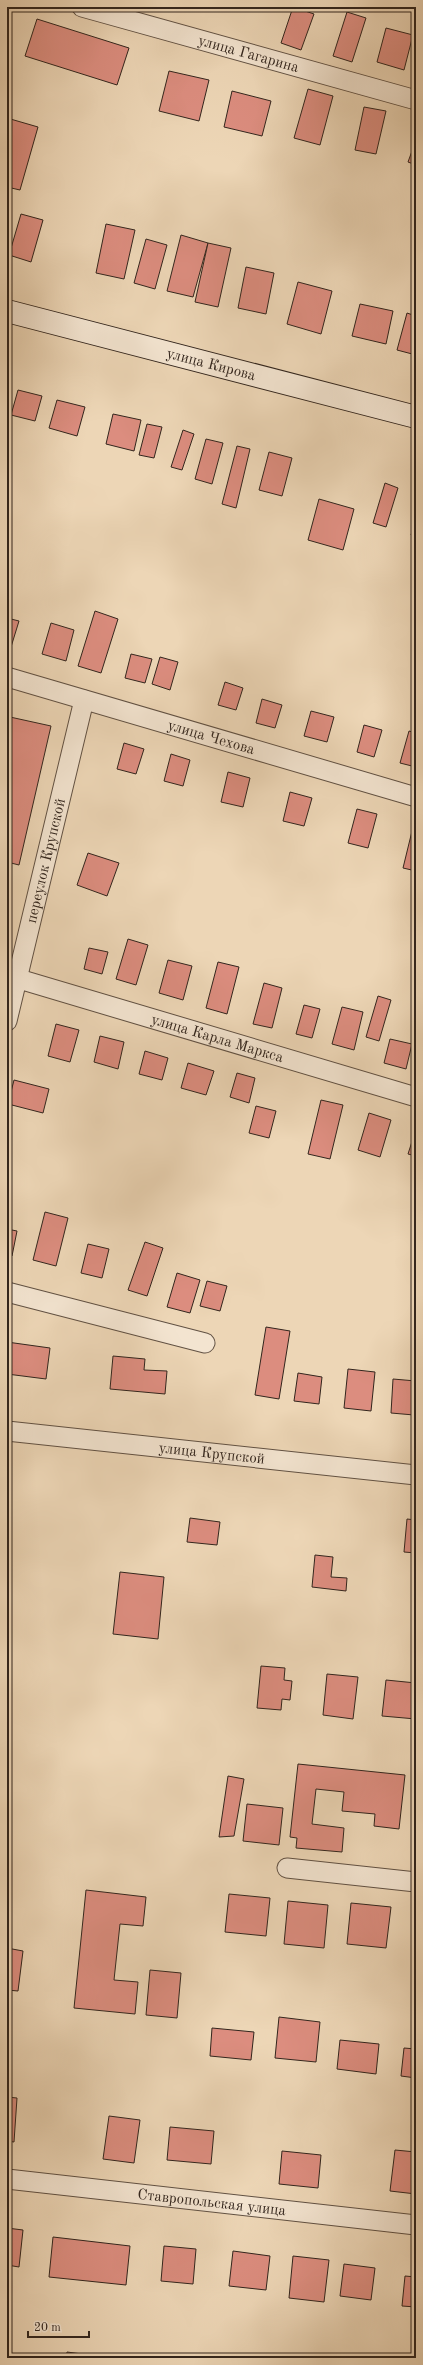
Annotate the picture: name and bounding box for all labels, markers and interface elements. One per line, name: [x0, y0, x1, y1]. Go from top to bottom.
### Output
street label: улица Гагарина: [196, 34, 301, 76]
street label: улица Кирова: [165, 347, 258, 384]
street label: улица Чехова: [166, 719, 257, 758]
street label: переулок Крупской: [25, 797, 69, 925]
street label: улица Карла Маркса: [149, 1013, 285, 1066]
street label: улица Крупской: [158, 1441, 266, 1468]
street label: Ставропольская улица: [137, 2188, 287, 2219]
scale bar: [28, 2313, 89, 2339]
text: 20 m: [34, 2322, 61, 2334]

